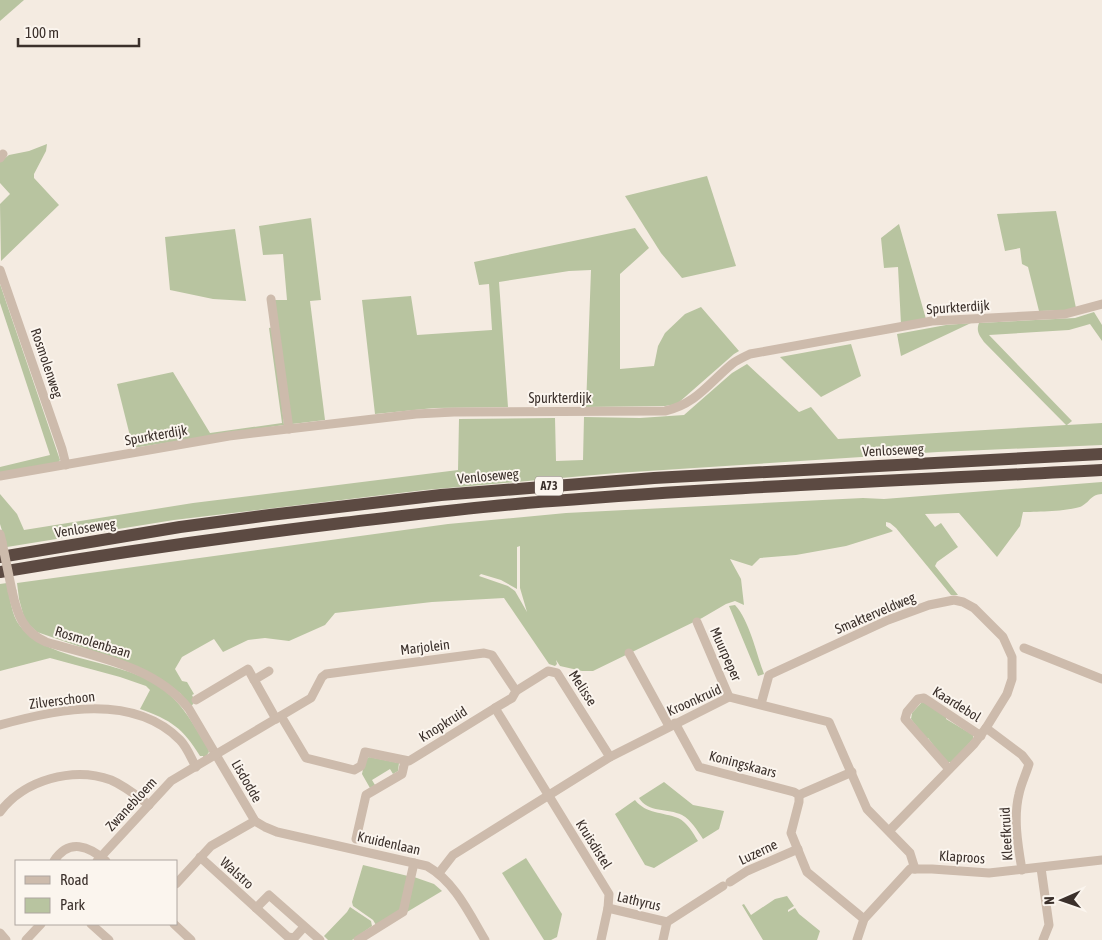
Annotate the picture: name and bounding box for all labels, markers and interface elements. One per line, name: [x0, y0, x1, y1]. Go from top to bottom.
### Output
scale bar: [18, 15, 139, 47]
text: 100 m: [25, 24, 59, 41]
street label: Spurkterdijk: [926, 297, 990, 317]
street label: Rosmolenweg: [28, 326, 66, 400]
street label: Spurkterdijk: [528, 390, 592, 406]
street label: Spurkterdijk: [123, 422, 189, 448]
street label: Venloseweg: [862, 440, 924, 460]
street label: Venloseweg: [457, 465, 519, 487]
road number: A73: [535, 476, 563, 496]
street label: Venloseweg: [53, 515, 117, 541]
street label: Smakterveldweg: [832, 589, 918, 637]
street label: Rosmolenbaan: [53, 623, 133, 661]
street label: Muurpeper: [707, 625, 745, 684]
street label: Marjolein: [399, 636, 451, 658]
street label: Melisse: [566, 667, 600, 709]
street label: Kroonkruid: [664, 681, 724, 719]
street label: Kaardebol: [930, 683, 984, 725]
street label: Zilverschoon: [28, 688, 96, 712]
street label: Knopkruid: [416, 703, 470, 745]
street label: Koningskaars: [708, 747, 779, 781]
street label: Lisdodde: [228, 757, 266, 805]
street label: Zwanebloem: [102, 774, 160, 834]
street label: Kleefkruid: [997, 807, 1015, 861]
street label: Kruisdistel: [573, 817, 615, 872]
street label: Kruidenlaan: [356, 828, 422, 858]
street label: Luzerne: [736, 836, 780, 868]
street label: Klaproos: [939, 847, 986, 867]
street label: Walstro: [217, 854, 257, 892]
legend: [15, 860, 178, 925]
text: Road: [60, 871, 89, 888]
north arrow: [1037, 875, 1087, 925]
street label: Lathyrus: [616, 888, 662, 914]
text: Park: [60, 896, 85, 913]
text: N: [1041, 896, 1057, 905]

